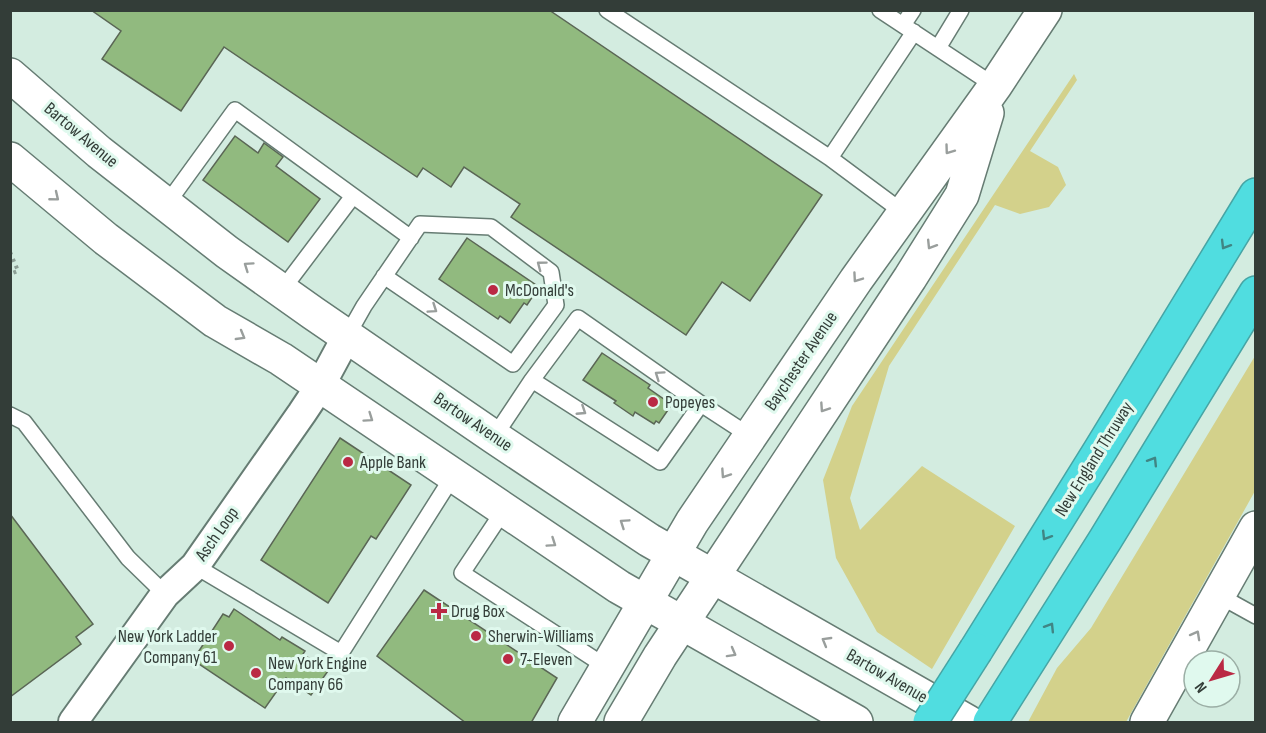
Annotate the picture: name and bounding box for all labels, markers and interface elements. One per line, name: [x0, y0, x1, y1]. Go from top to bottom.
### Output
street label: Bartow Avenue: [40, 98, 122, 172]
one-way arrow: [945, 144, 956, 155]
one-way arrow: [48, 190, 59, 201]
one-way arrow: [926, 239, 938, 249]
one-way arrow: [1221, 239, 1233, 249]
one-way arrow: [537, 261, 548, 272]
one-way arrow: [243, 262, 254, 273]
one-way arrow: [853, 271, 864, 282]
place label: McDonald's: [505, 280, 574, 301]
marker: McDonald's: [486, 283, 500, 297]
one-way arrow: [426, 302, 437, 313]
street label: Baychester Avenue: [760, 307, 842, 415]
one-way arrow: [235, 329, 245, 340]
one-way arrow: [655, 371, 666, 382]
street label: Bartow Avenue: [430, 388, 516, 456]
place label: Popeyes: [665, 392, 715, 413]
marker: Popeyes: [646, 395, 660, 409]
street label: New England Thruway: [1050, 398, 1138, 520]
one-way arrow: [820, 401, 831, 412]
one-way arrow: [575, 404, 586, 415]
one-way arrow: [362, 411, 373, 422]
place label: Apple Bank: [359, 452, 426, 473]
marker: Apple Bank: [341, 455, 355, 469]
one-way arrow: [1146, 457, 1158, 467]
one-way arrow: [720, 468, 732, 478]
street label: Asch Loop: [190, 503, 243, 566]
one-way arrow: [620, 519, 631, 530]
one-way arrow: [1042, 530, 1054, 540]
one-way arrow: [546, 535, 557, 546]
place label: Drug Box: [451, 601, 505, 622]
marker: Drug Box: [432, 604, 446, 618]
one-way arrow: [1043, 623, 1055, 633]
place label: New York Ladder Company 61: [118, 626, 218, 668]
place label: Sherwin-Williams: [488, 626, 594, 647]
marker: Sherwin-Williams: [469, 629, 483, 643]
one-way arrow: [1189, 630, 1200, 641]
one-way arrow: [822, 637, 832, 648]
marker: New York Ladder Company 61: [222, 639, 236, 653]
street label: Bartow Avenue: [843, 644, 931, 708]
one-way arrow: [726, 646, 736, 657]
place label: 7-Eleven: [520, 649, 573, 670]
north arrow: [1182, 649, 1242, 709]
marker: 7-Eleven: [501, 652, 515, 666]
place label: New York Engine Company 66: [268, 653, 367, 695]
marker: New York Engine Company 66: [249, 666, 263, 680]
text: N: [1191, 678, 1211, 696]

